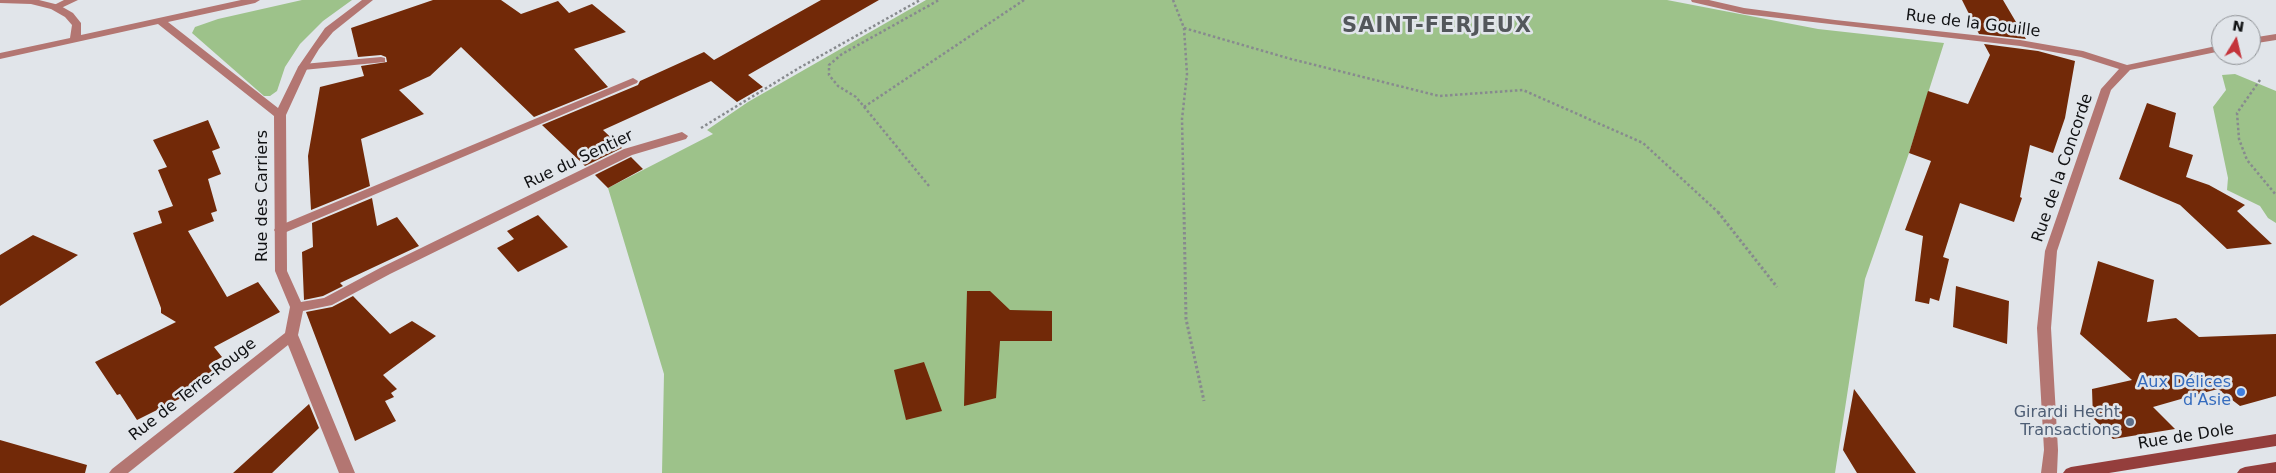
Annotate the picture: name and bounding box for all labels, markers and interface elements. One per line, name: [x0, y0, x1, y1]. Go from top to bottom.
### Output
street label: Rue de la Gouille: [1905, 6, 2041, 42]
district label: SAINT-FERJEUX: [1340, 14, 1534, 40]
north arrow: [2211, 15, 2261, 65]
text: N: [2231, 17, 2245, 35]
street label: Rue de la Concorde: [2029, 91, 2097, 245]
street label: Rue du Sentier: [521, 126, 637, 194]
street label: Rue des Carriers: [253, 130, 273, 262]
street label: Rue de Terre-Rouge: [126, 334, 260, 446]
place label: Aux Délices d'Asie: [2137, 373, 2231, 411]
marker: Aux Délices d'Asie: [2235, 386, 2247, 398]
place label: Girardi Hecht Transactions: [2014, 403, 2120, 441]
marker: Girardi Hecht Transactions: [2124, 416, 2136, 428]
street label: Rue de Dole: [2137, 420, 2235, 454]

